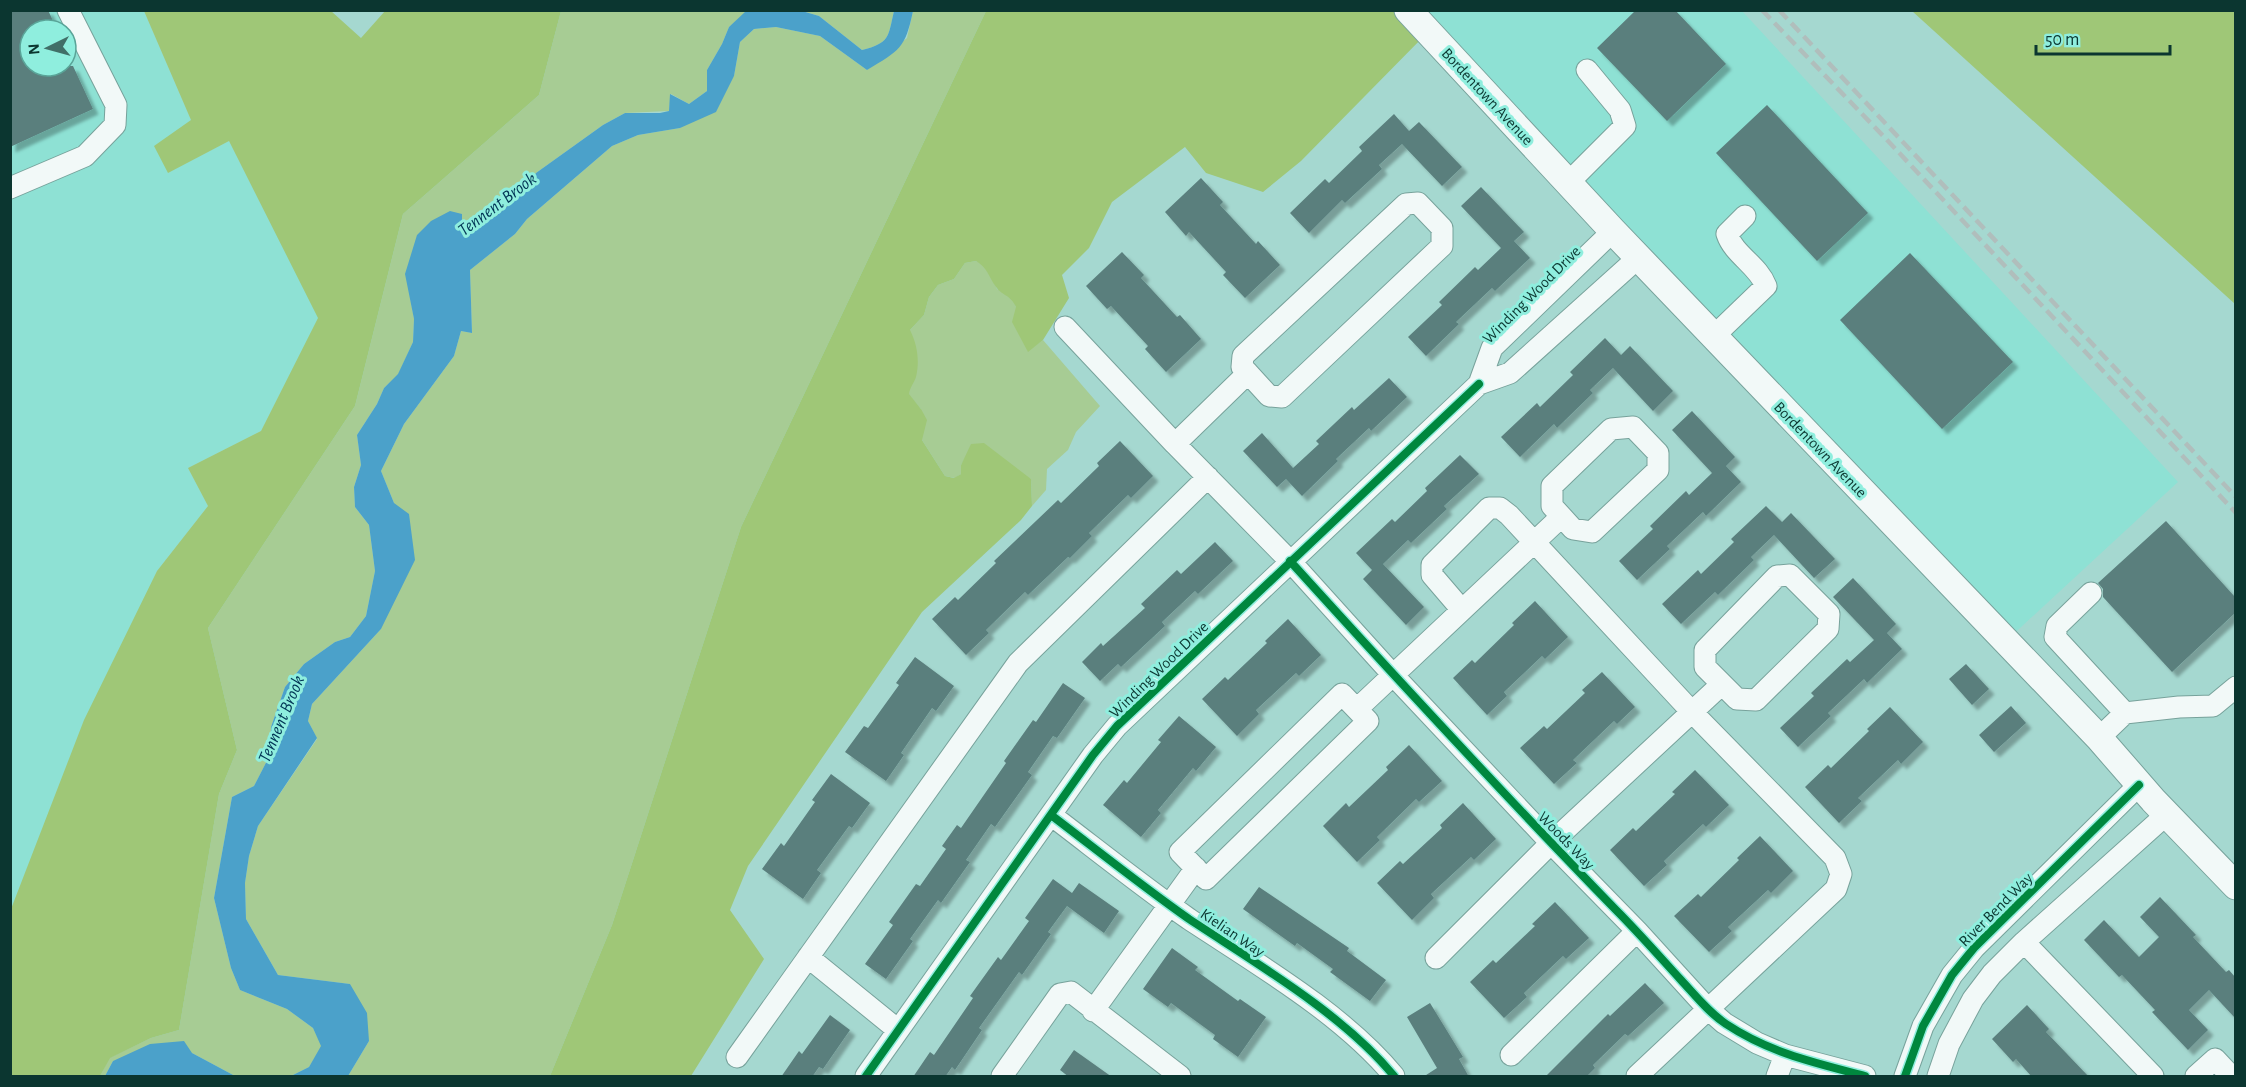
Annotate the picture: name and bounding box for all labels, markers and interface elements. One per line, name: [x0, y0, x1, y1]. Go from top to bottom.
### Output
north arrow: [18, 18, 78, 78]
scale bar: [2036, 18, 2170, 56]
text: 50 m: [2045, 31, 2079, 49]
text: N: [26, 43, 43, 55]
street label: Bordentown Avenue: [1438, 45, 1536, 148]
water label: Tennent Brook: [455, 170, 540, 240]
street label: Winding Wood Drive: [1480, 243, 1584, 347]
street label: Bordentown Avenue: [1771, 399, 1870, 501]
street label: Winding Wood Drive: [1106, 619, 1211, 721]
water label: Tennent Brook: [256, 673, 308, 766]
street label: Woods Way: [1534, 809, 1598, 874]
street label: River Bend Way: [1956, 870, 2036, 950]
street label: Kielian Way: [1197, 906, 1267, 961]

